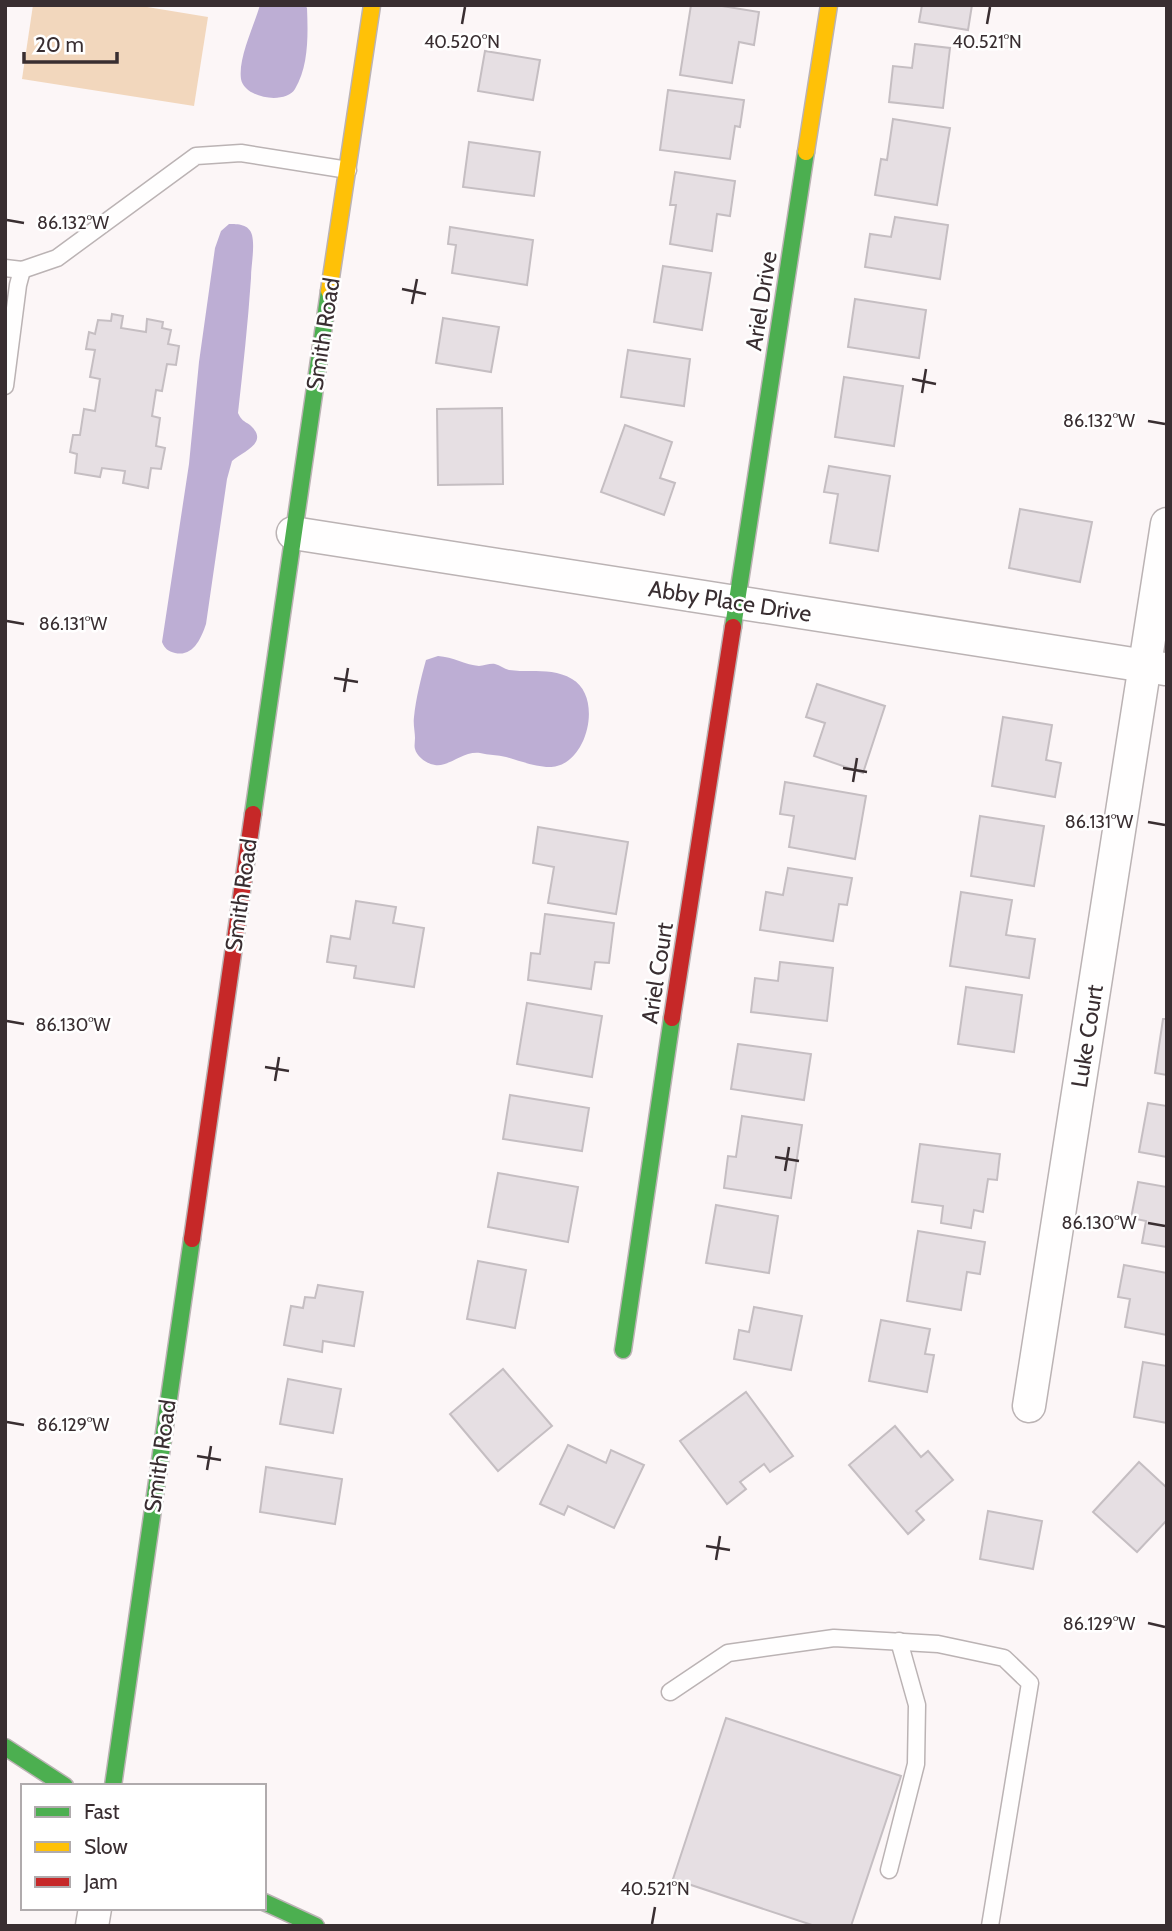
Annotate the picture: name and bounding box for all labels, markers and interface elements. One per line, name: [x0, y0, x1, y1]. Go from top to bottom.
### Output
scale bar: [24, 21, 117, 65]
text: 40.520°N: [424, 31, 500, 53]
text: 40.521°N: [952, 31, 1022, 53]
text: 20 m: [35, 32, 84, 57]
text: 86.132°W: [37, 212, 109, 234]
street label: Ariel Drive: [739, 249, 783, 353]
street label: Smith Road: [300, 276, 346, 392]
text: 86.132°W: [1063, 410, 1135, 432]
street label: Abby Place Drive: [647, 574, 814, 628]
text: 86.131°W: [39, 613, 107, 635]
text: 86.131°W: [1065, 811, 1133, 833]
street label: Smith Road: [219, 837, 263, 953]
street label: Ariel Court: [635, 920, 679, 1026]
street label: Luke Court: [1065, 982, 1109, 1089]
text: 86.130°W: [35, 1014, 111, 1036]
text: 86.130°W: [1061, 1212, 1137, 1234]
street label: Smith Road: [138, 1398, 182, 1514]
text: 86.129°W: [37, 1414, 109, 1436]
text: 86.129°W: [1063, 1613, 1135, 1635]
legend: [21, 1784, 266, 1910]
text: Fast: [84, 1799, 120, 1824]
text: Slow: [84, 1834, 128, 1859]
text: Jam: [83, 1869, 118, 1894]
text: 40.521°N: [620, 1878, 690, 1900]

